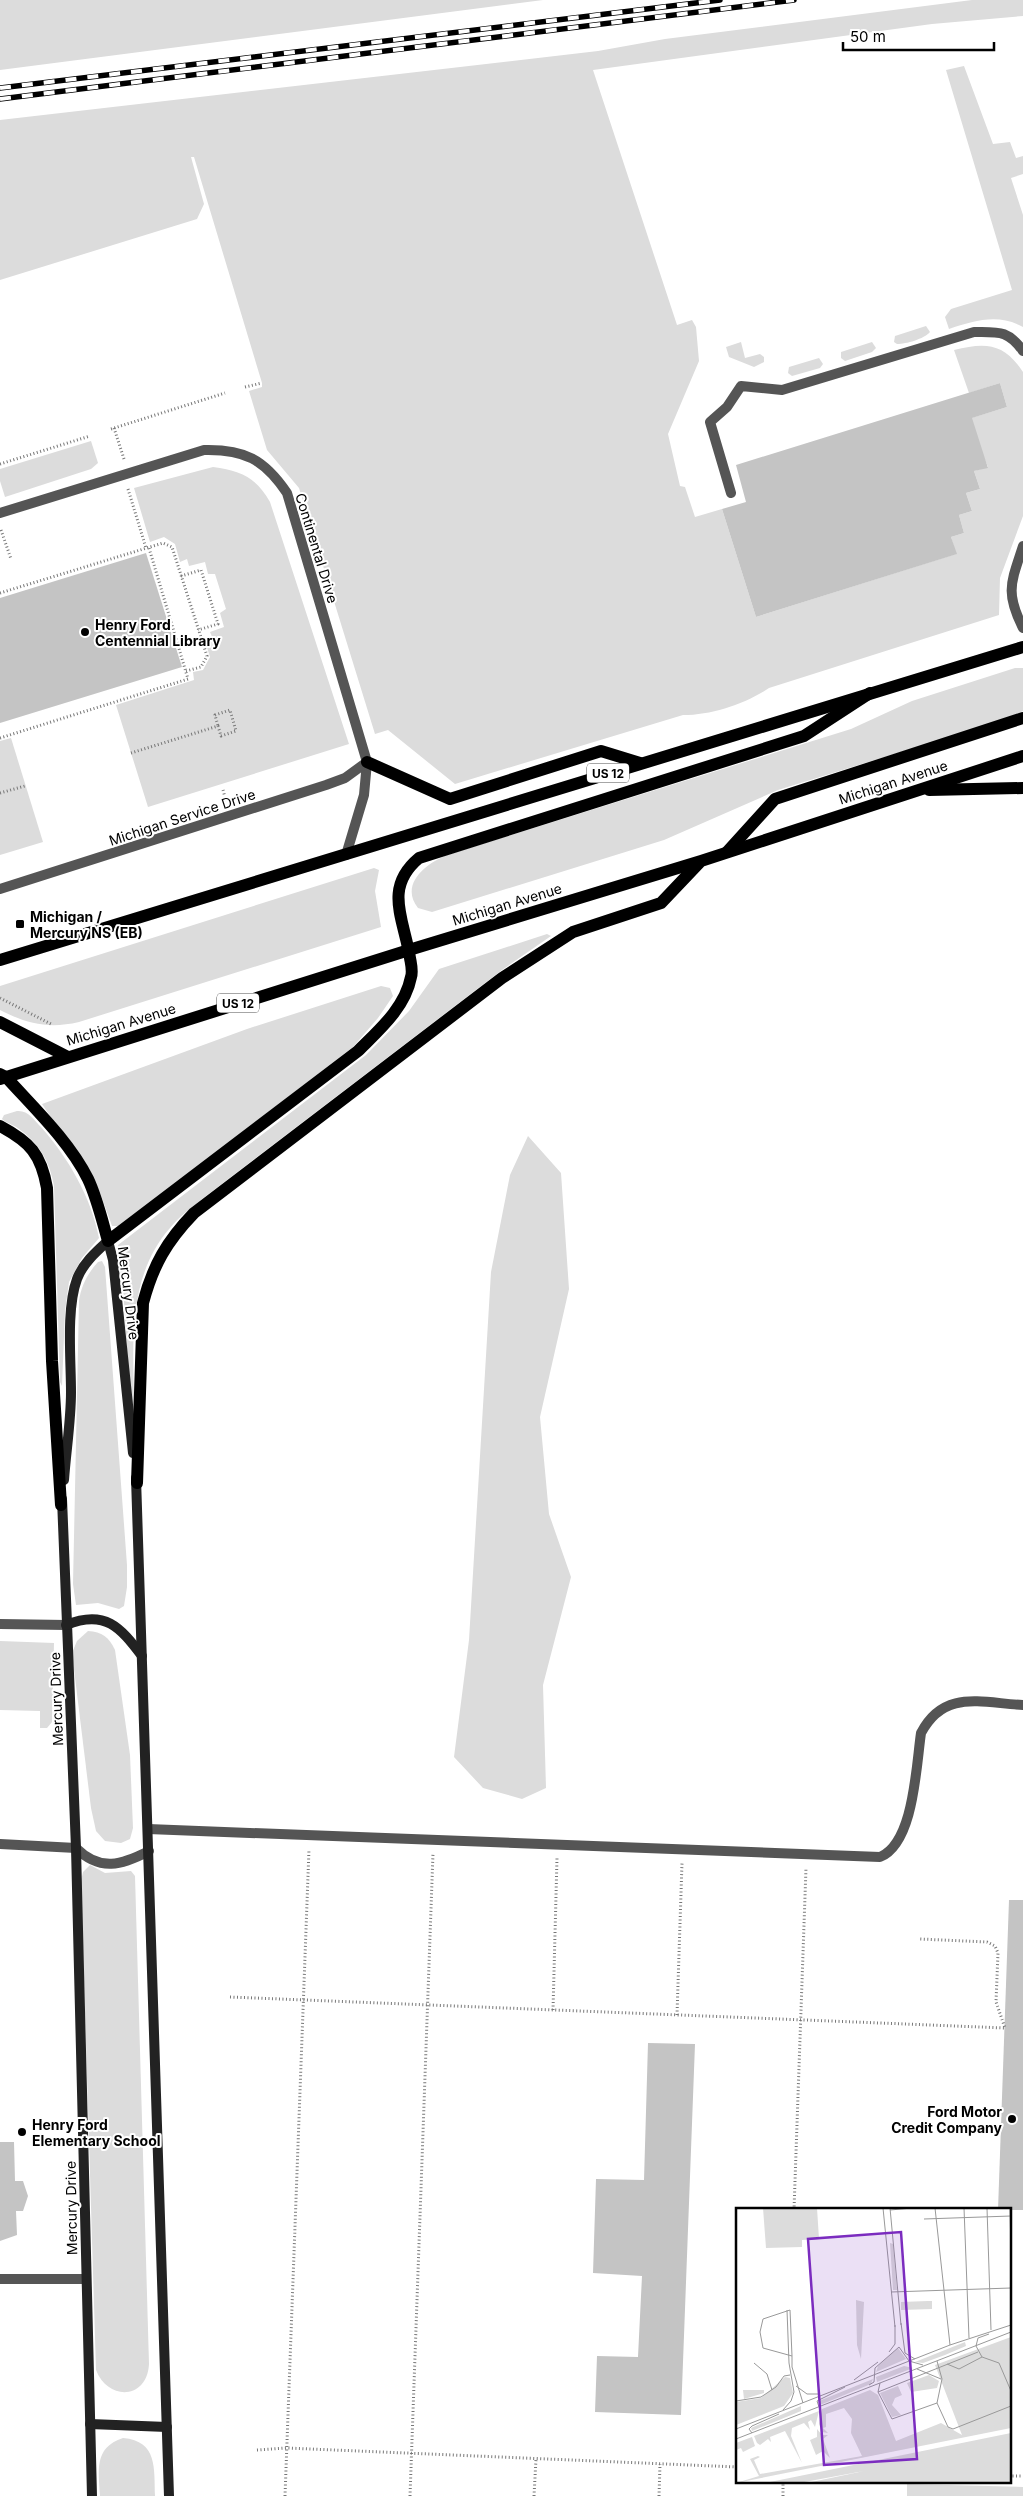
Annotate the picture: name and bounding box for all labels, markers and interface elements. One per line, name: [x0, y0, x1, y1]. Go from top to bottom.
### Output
scale bar: [843, 20, 994, 52]
text: 50 m: [850, 27, 886, 46]
street label: Continental Drive: [292, 491, 342, 605]
place label: Henry Ford Centennial Library: [95, 616, 221, 649]
marker: Henry Ford Centennial Library: [79, 626, 91, 638]
street label: Michigan Avenue: [836, 756, 950, 808]
road number: US 12: [587, 764, 629, 782]
street label: Michigan Service Drive: [107, 785, 257, 849]
street label: Michigan Avenue: [450, 879, 564, 929]
place label: Michigan / Mercury NS (EB): [30, 908, 143, 941]
marker: Michigan / Mercury NS (EB): [14, 918, 26, 930]
road number: US 12: [217, 994, 259, 1012]
street label: Michigan Avenue: [64, 999, 178, 1049]
street label: Mercury Drive: [115, 1245, 143, 1341]
street label: Mercury Drive: [46, 1652, 66, 1746]
place label: Ford Motor Credit Company: [891, 2103, 1003, 2136]
marker: Ford Motor Credit Company: [1006, 2113, 1018, 2125]
place label: Henry Ford Elementary School: [32, 2116, 161, 2149]
marker: Henry Ford Elementary School: [16, 2126, 28, 2138]
street label: Mercury Drive: [62, 2161, 80, 2255]
inset map: [736, 2208, 1010, 2484]

